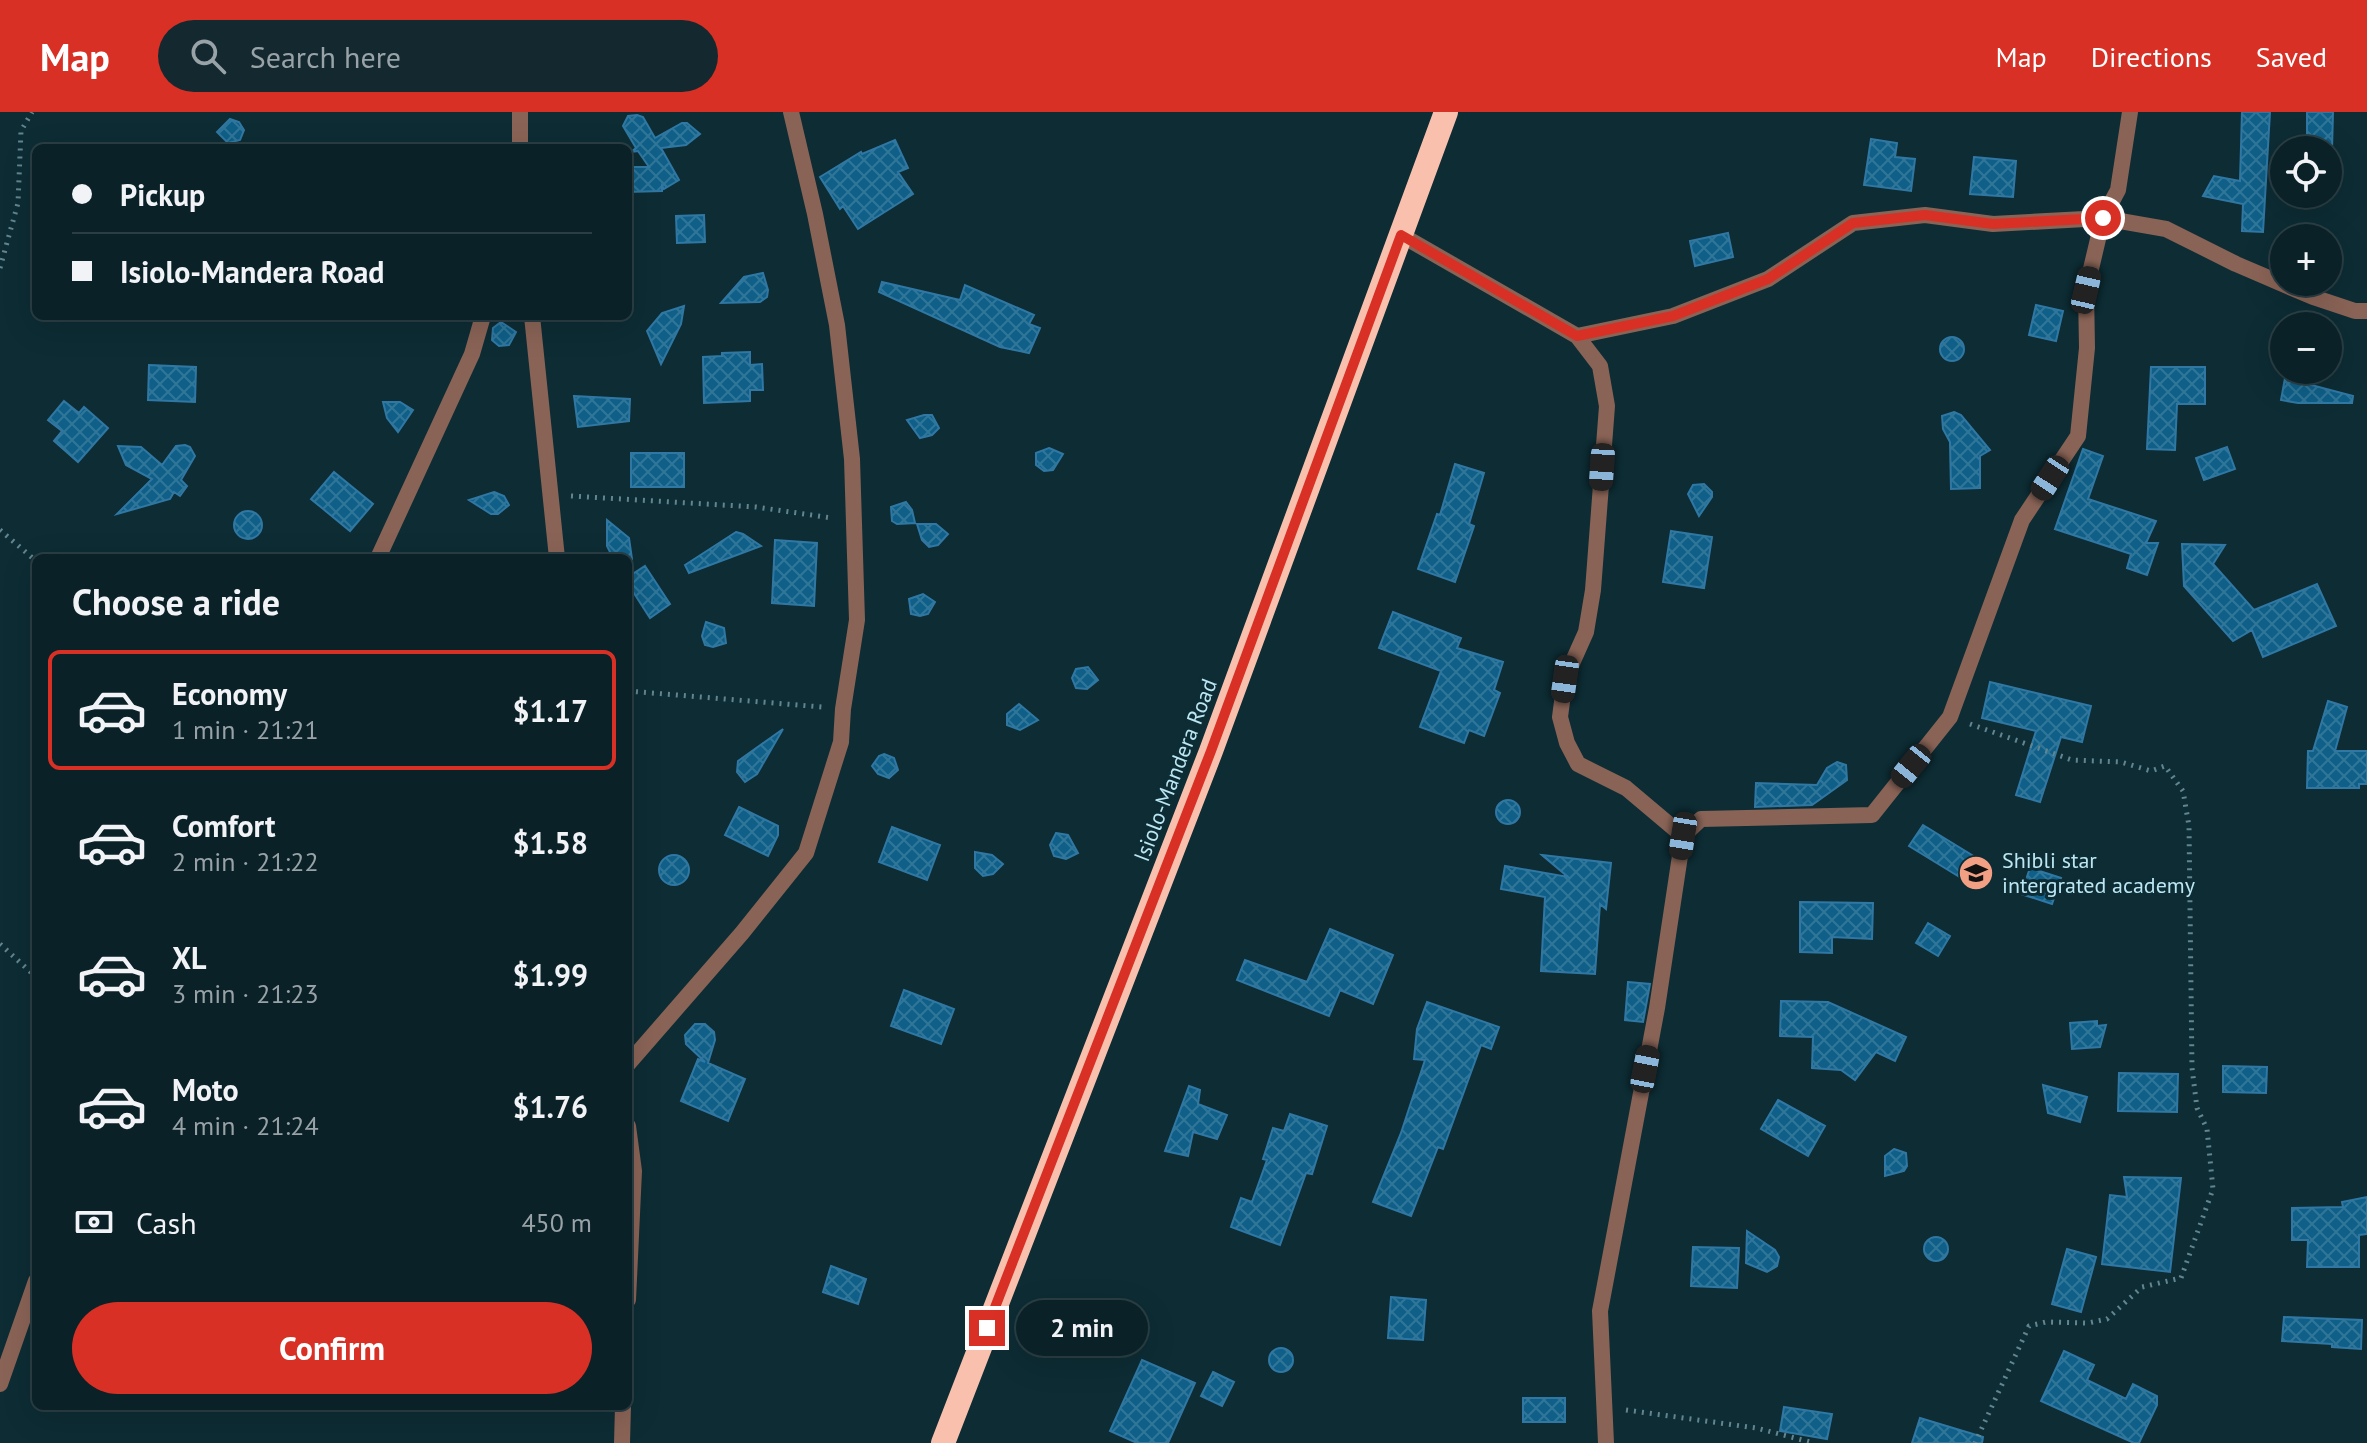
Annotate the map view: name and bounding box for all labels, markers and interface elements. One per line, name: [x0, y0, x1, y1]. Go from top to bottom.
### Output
search box: [158, 20, 718, 92]
text: Map: [40, 32, 110, 81]
icon: search: [186, 34, 230, 78]
text: Search here: [250, 37, 401, 76]
text: Map: [1996, 38, 2047, 75]
text: Directions: [2091, 38, 2212, 75]
text: Saved: [2256, 38, 2327, 75]
map controls: [2270, 136, 2342, 384]
button: locate: [2270, 136, 2342, 208]
text: Pickup: [120, 175, 205, 214]
route start: [2085, 200, 2121, 236]
button: +: [2270, 224, 2342, 296]
text: Isiolo-Mandera Road: [120, 252, 385, 291]
car: [2069, 264, 2103, 316]
button: −: [2270, 312, 2342, 384]
car: [1588, 442, 1616, 492]
car: [2027, 451, 2073, 505]
text: Choose a ride: [72, 578, 280, 625]
car: [1550, 654, 1580, 704]
icon: car: [76, 674, 148, 746]
text: Economy: [172, 674, 287, 713]
street label: Isiolo-Mandera Road: [1127, 675, 1223, 865]
text: $1.17: [513, 691, 588, 730]
text: 1 min · 21:21: [172, 713, 319, 746]
car: [1887, 740, 1935, 792]
icon: car: [76, 806, 148, 878]
text: Comfort: [172, 806, 275, 845]
car: [1667, 810, 1699, 862]
text: $1.58: [513, 823, 588, 862]
text: 2 min · 21:22: [172, 845, 319, 878]
place label: Shibli star intergrated academy: [2002, 846, 2196, 899]
school or university icon: Shibli star intergrated academy: [1957, 854, 1995, 892]
icon: car: [76, 938, 148, 1010]
text: XL: [172, 938, 206, 977]
text: $1.99: [513, 955, 588, 994]
text: 3 min · 21:23: [172, 977, 319, 1010]
car: [1629, 1043, 1661, 1095]
icon: car: [76, 1070, 148, 1142]
text: Moto: [172, 1070, 239, 1109]
text: $1.76: [513, 1087, 588, 1126]
text: 4 min · 21:24: [172, 1109, 319, 1142]
icon: cash: [72, 1200, 116, 1244]
text: Cash: [136, 1203, 197, 1242]
text: 450 m: [521, 1206, 592, 1239]
callout: 2 min: [1015, 1300, 1147, 1356]
button: Confirm: [72, 1302, 592, 1394]
route end: [969, 1310, 1005, 1346]
text: 2 min: [1050, 1311, 1114, 1344]

